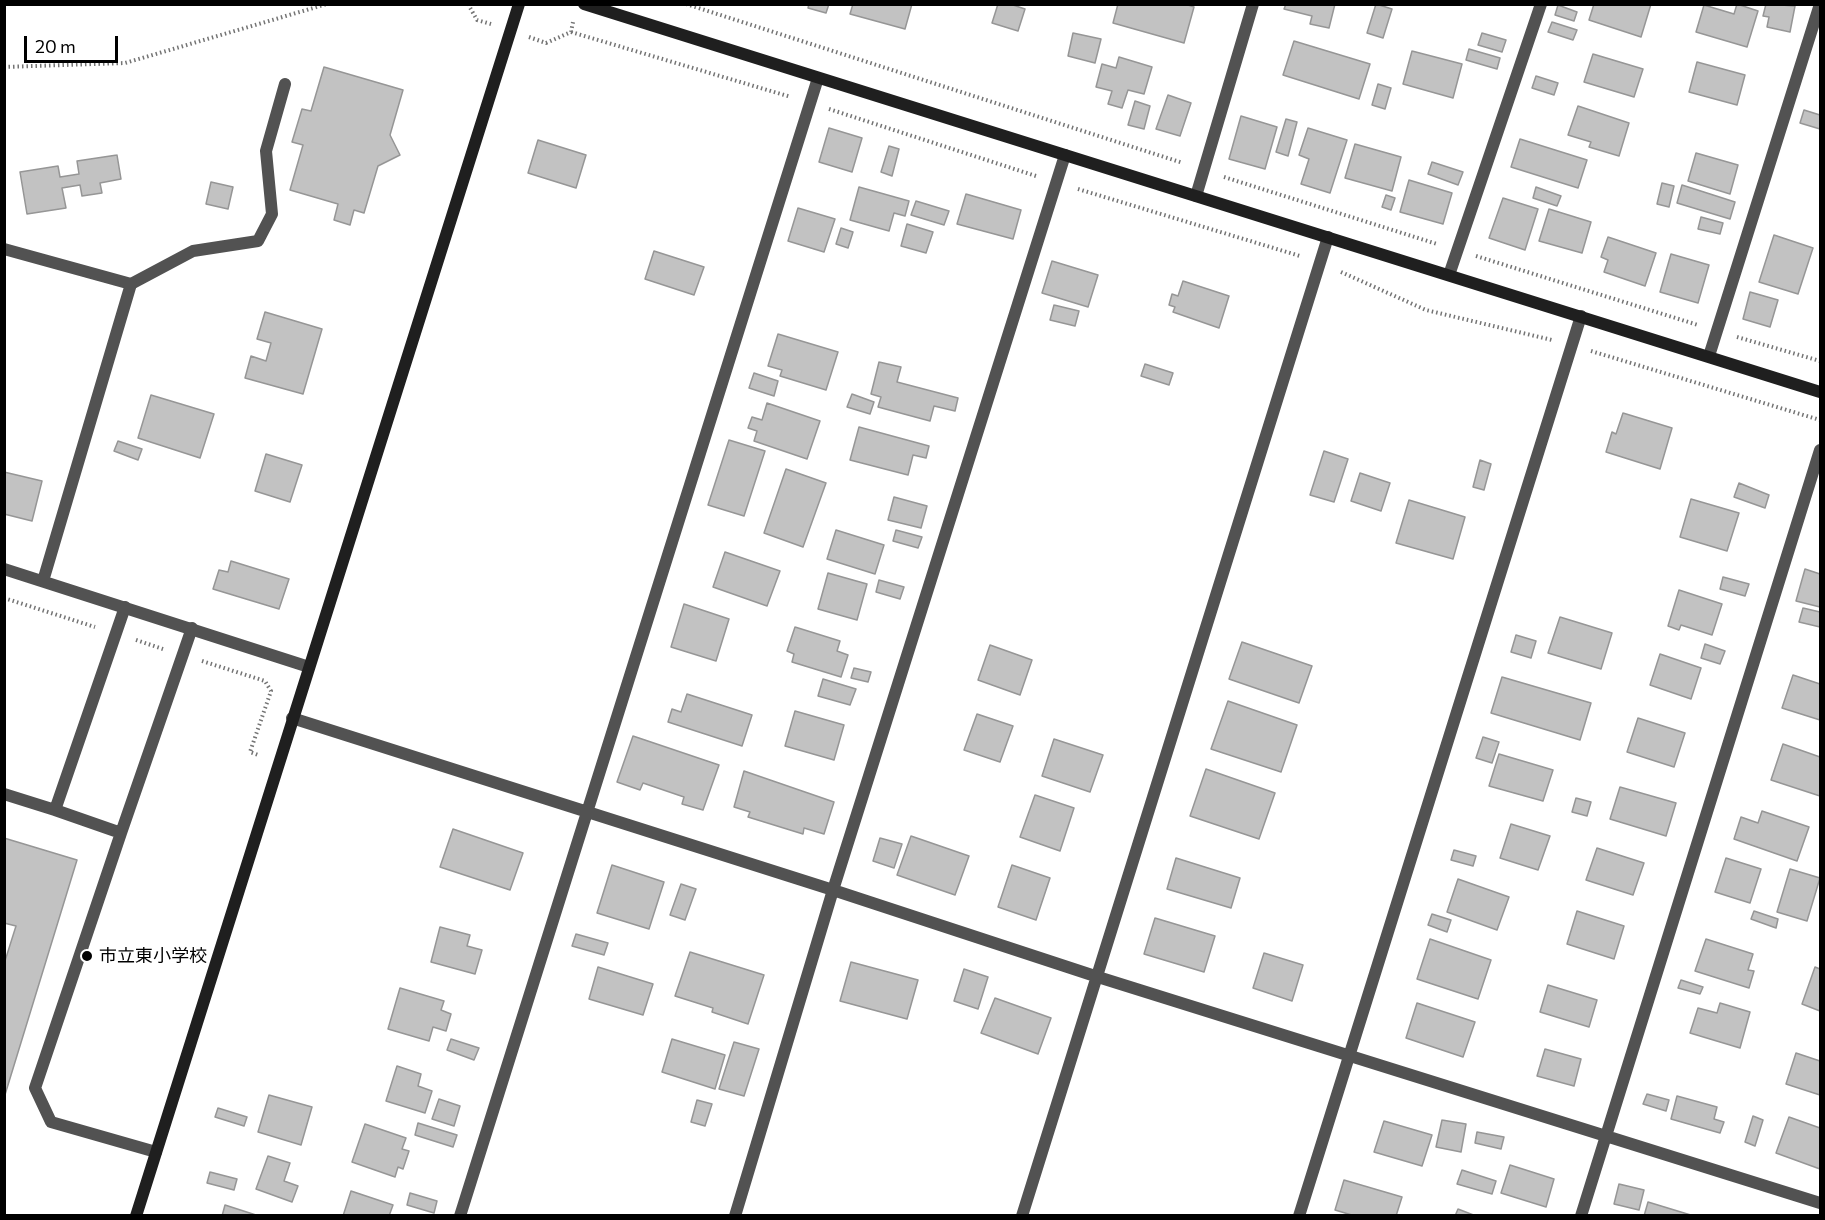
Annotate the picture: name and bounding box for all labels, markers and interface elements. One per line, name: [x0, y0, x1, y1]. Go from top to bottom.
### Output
scale bar: [27, 24, 122, 62]
text: 20 m: [35, 35, 76, 57]
place label: 市立東小学校: [99, 945, 207, 967]
marker: 市立東小学校: [80, 949, 94, 963]

